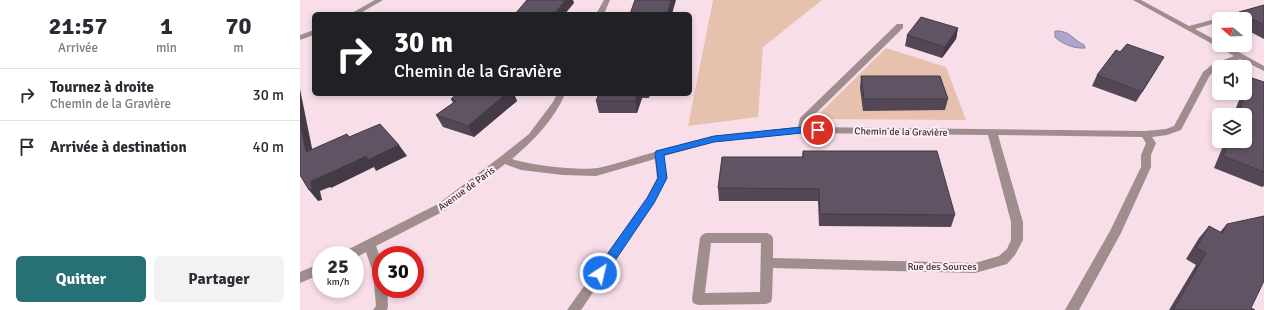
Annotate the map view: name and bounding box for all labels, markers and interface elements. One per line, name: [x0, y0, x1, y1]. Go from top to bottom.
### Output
text: 21:57: [49, 11, 107, 41]
text: 1: [160, 11, 173, 41]
text: 70: [226, 11, 251, 41]
north arrow: [1212, 12, 1252, 52]
map controls: [1212, 12, 1252, 148]
text: 30 m: [394, 26, 453, 60]
icon: right: [328, 28, 380, 80]
text: Arrivée: [58, 40, 98, 56]
text: min: [156, 40, 177, 56]
text: m: [233, 40, 244, 56]
text: Chemin de la Gravière: [394, 60, 562, 82]
button: sound: [1212, 60, 1252, 100]
text: Tournez à droite: [50, 78, 154, 96]
icon: right: [16, 84, 38, 106]
text: 30 m: [253, 86, 284, 104]
text: Chemin de la Gravière: [50, 96, 171, 112]
button: layers: [1212, 108, 1252, 148]
pin: [801, 113, 835, 147]
icon: arrive: [807, 119, 829, 141]
street label: Chemin de la Gravière: [854, 125, 948, 139]
icon: arrive: [16, 136, 38, 158]
text: Arrivée à destination: [50, 138, 187, 156]
text: 40 m: [253, 138, 284, 156]
street label: Avenue de Paris: [436, 164, 498, 213]
speed limit sign: 30: [372, 246, 424, 298]
position arrow: [579, 252, 621, 294]
text: 25: [327, 254, 349, 279]
button: Quitter: [16, 256, 146, 302]
button: Partager: [154, 256, 284, 302]
street label: Rue des Sources: [907, 261, 977, 273]
text: km/h: [327, 276, 349, 288]

